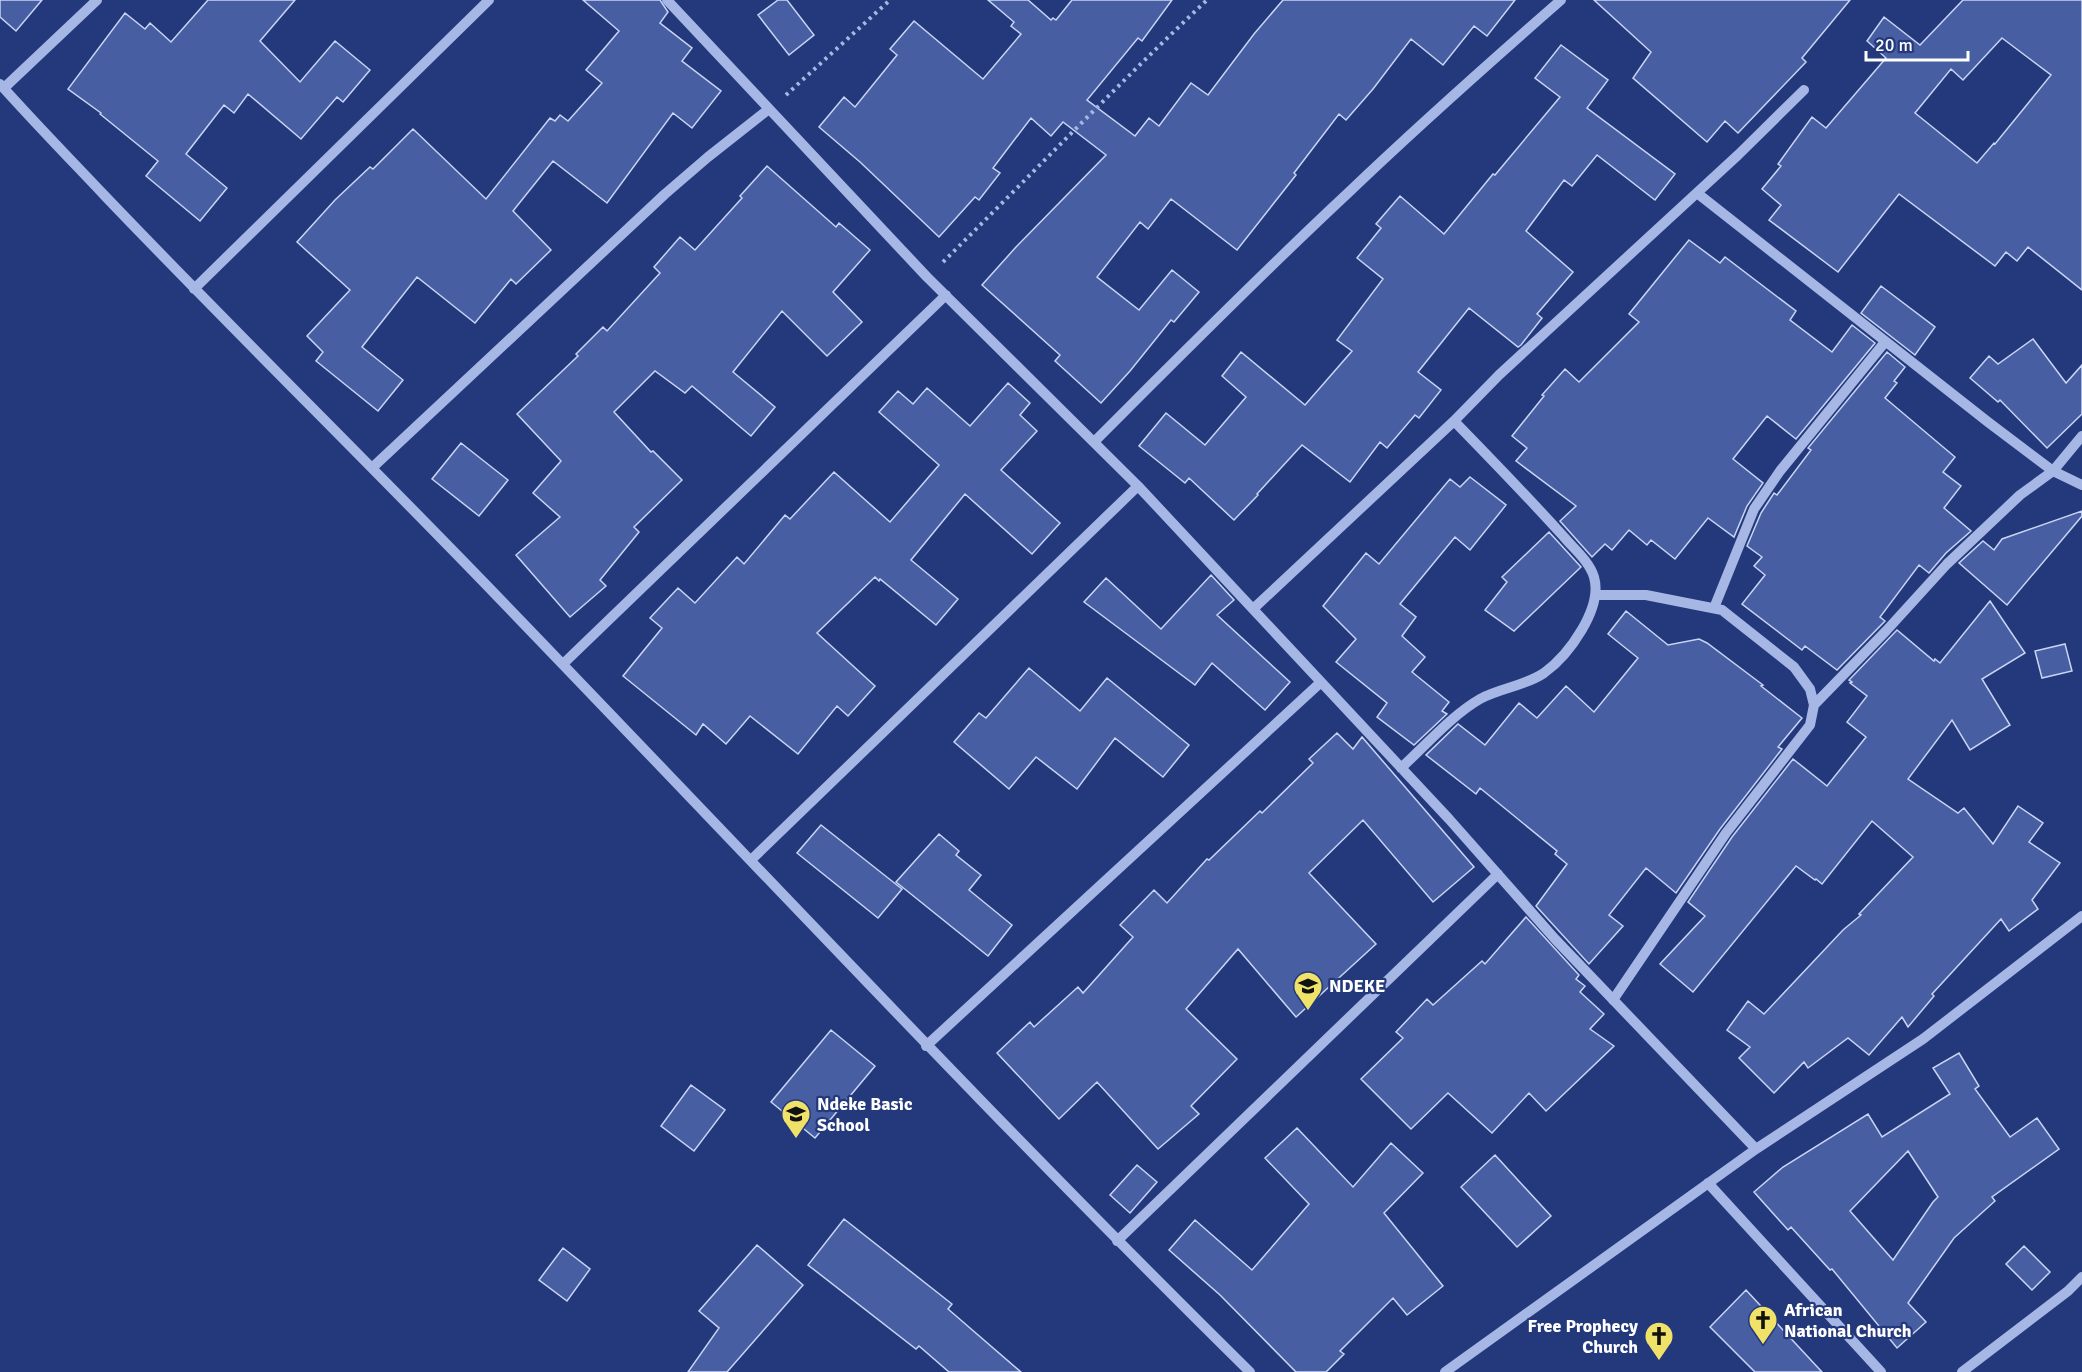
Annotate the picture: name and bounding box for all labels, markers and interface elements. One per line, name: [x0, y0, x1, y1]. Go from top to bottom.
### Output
scale bar: [1866, 24, 1968, 62]
text: 20 m: [1875, 34, 1913, 56]
school or university icon: NDEKE: [1292, 970, 1324, 1012]
place label: NDEKE: [1329, 975, 1385, 997]
place label: Ndeke Basic School: [817, 1093, 913, 1136]
school or university icon: Ndeke Basic School: [780, 1098, 812, 1140]
place label: African National Church: [1784, 1299, 1912, 1342]
church icon: African National Church: [1747, 1304, 1779, 1346]
place label: Free Prophecy Church: [1528, 1315, 1638, 1358]
church icon: Free Prophecy Church: [1643, 1320, 1675, 1362]

